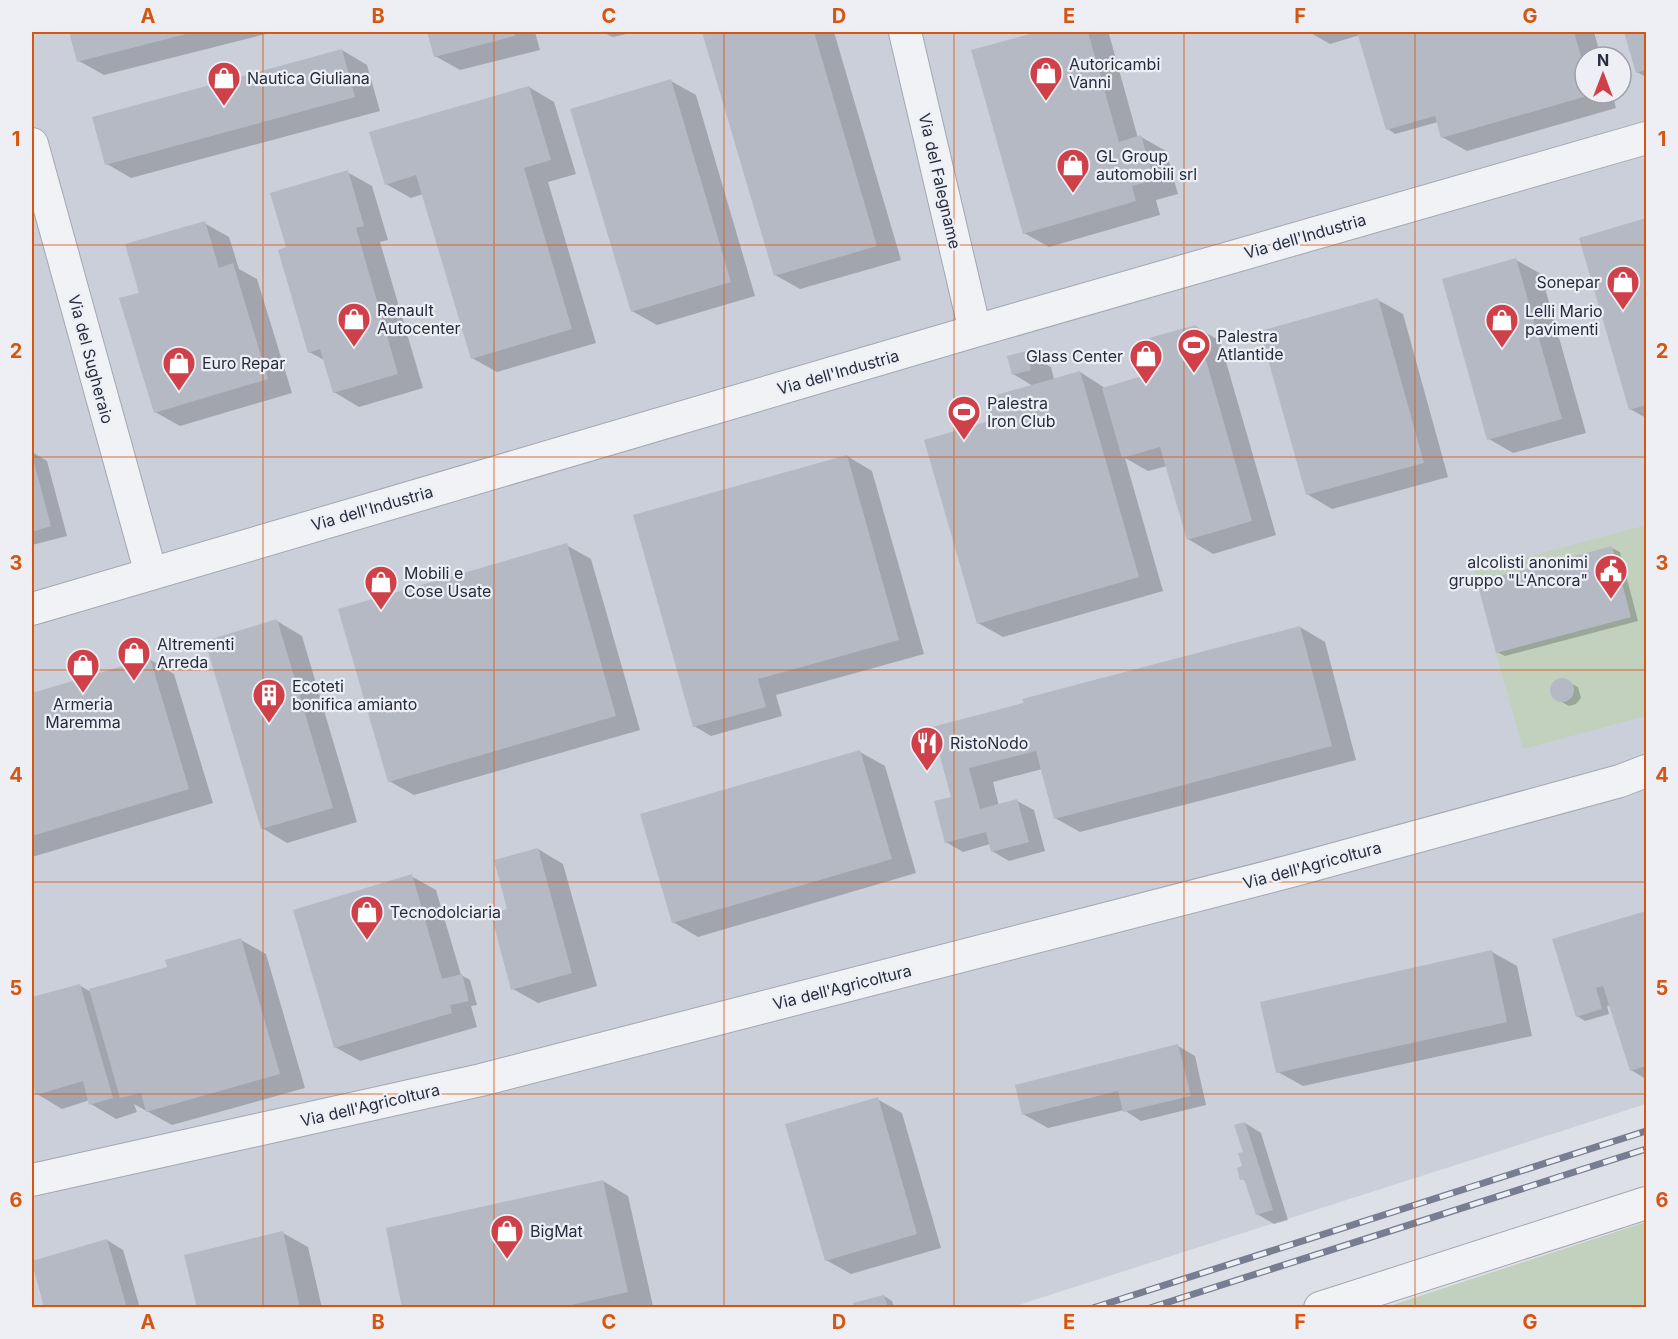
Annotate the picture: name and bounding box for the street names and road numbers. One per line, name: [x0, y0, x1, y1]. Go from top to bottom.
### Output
street label: Via del Falegname: [915, 111, 965, 251]
street label: Via dell'Industria: [1242, 209, 1368, 263]
street label: Via del Sugheraio: [64, 292, 118, 426]
street label: Via dell'Industria: [775, 345, 901, 399]
street label: Via dell'Industria: [309, 481, 435, 535]
street label: Via dell'Agricoltura: [1241, 837, 1383, 893]
street label: Via dell'Agricoltura: [771, 960, 913, 1014]
street label: Via dell'Agricoltura: [298, 1079, 442, 1131]

